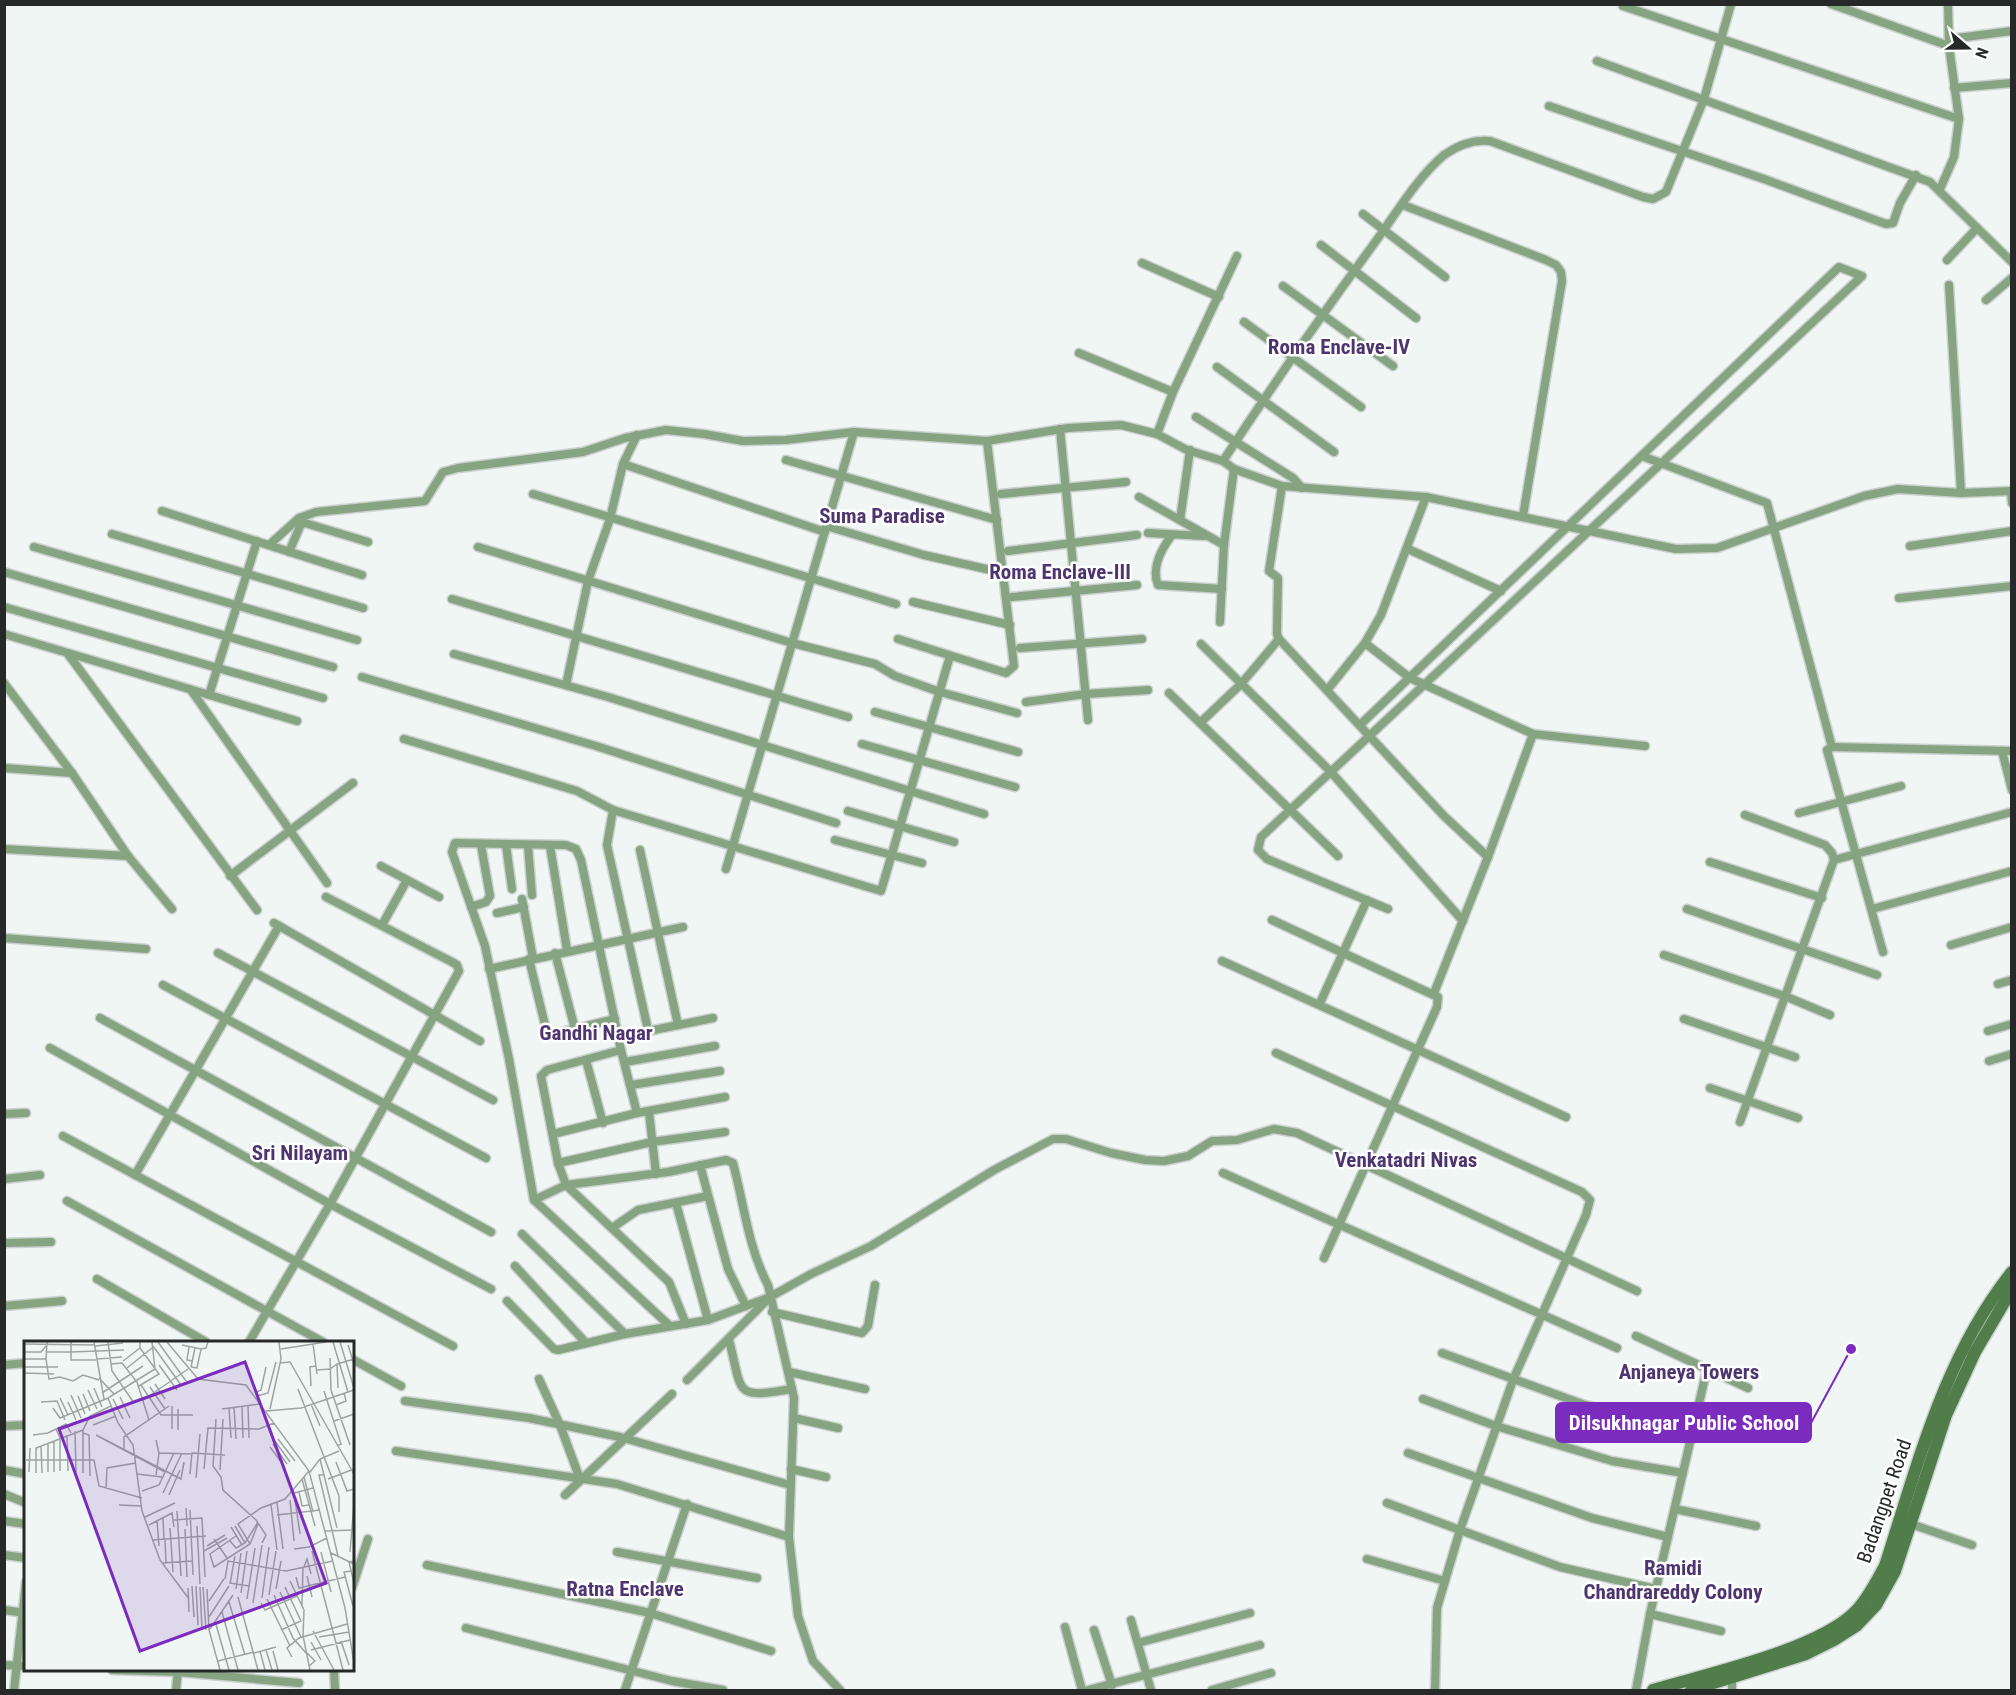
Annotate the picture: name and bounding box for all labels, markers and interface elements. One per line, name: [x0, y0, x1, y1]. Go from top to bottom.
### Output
north arrow: [1938, 18, 1998, 78]
text: N: [1971, 45, 1992, 61]
district label: Roma Enclave-IV: [1268, 335, 1410, 359]
district label: Suma Paradise: [819, 504, 945, 528]
district label: Roma Enclave-III: [989, 560, 1131, 584]
district label: Gandhi Nagar: [539, 1021, 653, 1045]
district label: Sri Nilayam: [252, 1141, 348, 1165]
district label: Venkatadri Nivas: [1335, 1148, 1477, 1172]
inset map: [24, 1341, 354, 1671]
district label: Anjaneya Towers: [1619, 1360, 1759, 1384]
callout: Dilsukhnagar Public School: [1556, 1403, 1811, 1442]
text: Dilsukhnagar Public School: [1569, 1411, 1799, 1435]
street label: Badangpet Road: [1852, 1436, 1916, 1566]
district label: Ramidi Chandrareddy Colony: [1583, 1556, 1763, 1604]
district label: Ratna Enclave: [566, 1577, 684, 1601]

